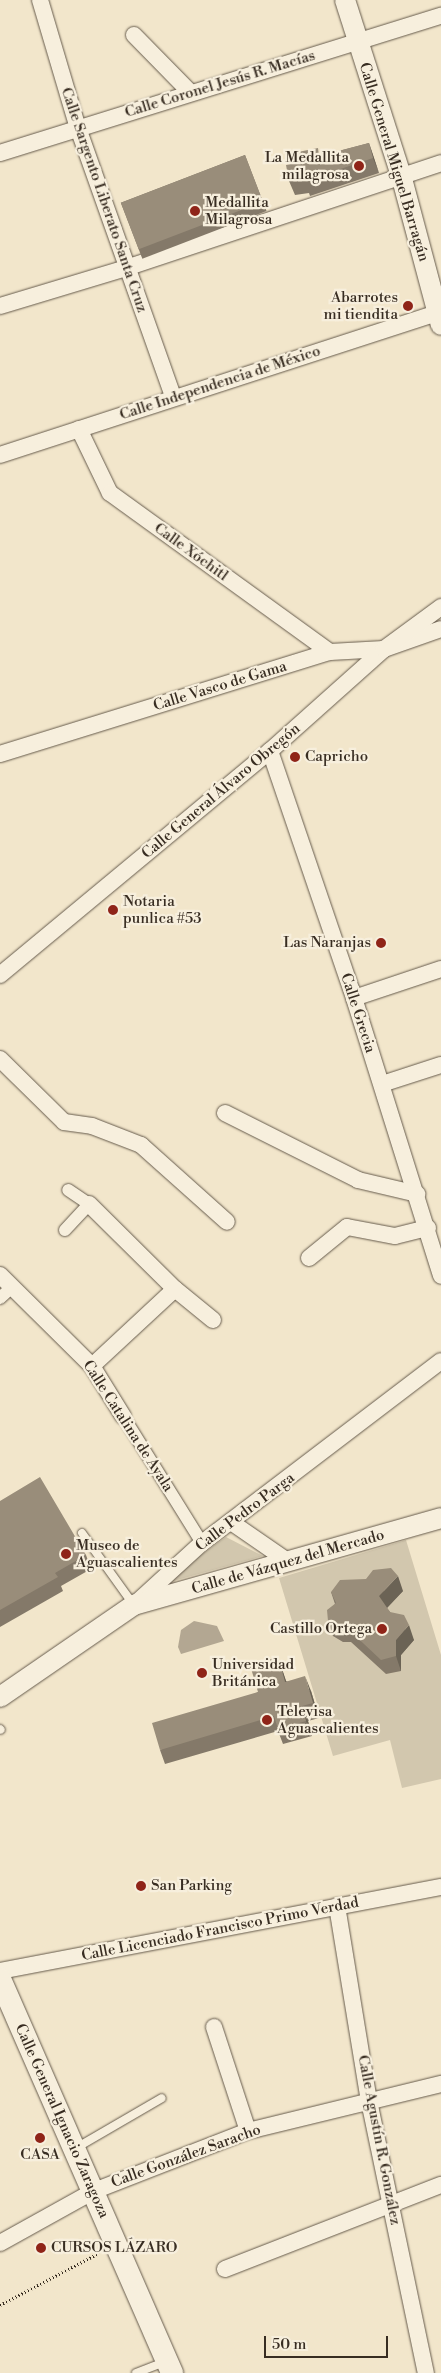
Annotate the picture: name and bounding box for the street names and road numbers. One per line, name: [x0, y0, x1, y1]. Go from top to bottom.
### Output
street label: Calle Coronel Jesús R. Macías: [123, 46, 317, 122]
street label: Calle General Miguel Barragán: [355, 60, 433, 264]
street label: Calle Sargento Liberato Santa Cruz: [57, 85, 151, 315]
street label: Calle Independencia de México: [117, 342, 323, 424]
street label: Calle Xóchitl: [151, 519, 231, 585]
street label: Calle Vasco de Gama: [151, 657, 289, 715]
street label: Calle General Álvaro Obregón: [138, 719, 304, 863]
street label: Calle Grecia: [337, 971, 379, 1055]
street label: Calle Catalina de Ayala: [79, 1357, 177, 1495]
street label: Calle Pedro Parga: [192, 1469, 298, 1555]
street label: Calle de Vázquez del Mercado: [190, 1526, 386, 1598]
street label: Calle Licenciado Francisco Primo Verdad: [80, 1893, 360, 1965]
street label: Calle General Ignacio Zaragoza: [11, 2021, 113, 2221]
street label: Calle Agustín R. González: [354, 2054, 404, 2226]
street label: Calle González Saracho: [109, 2121, 263, 2191]

